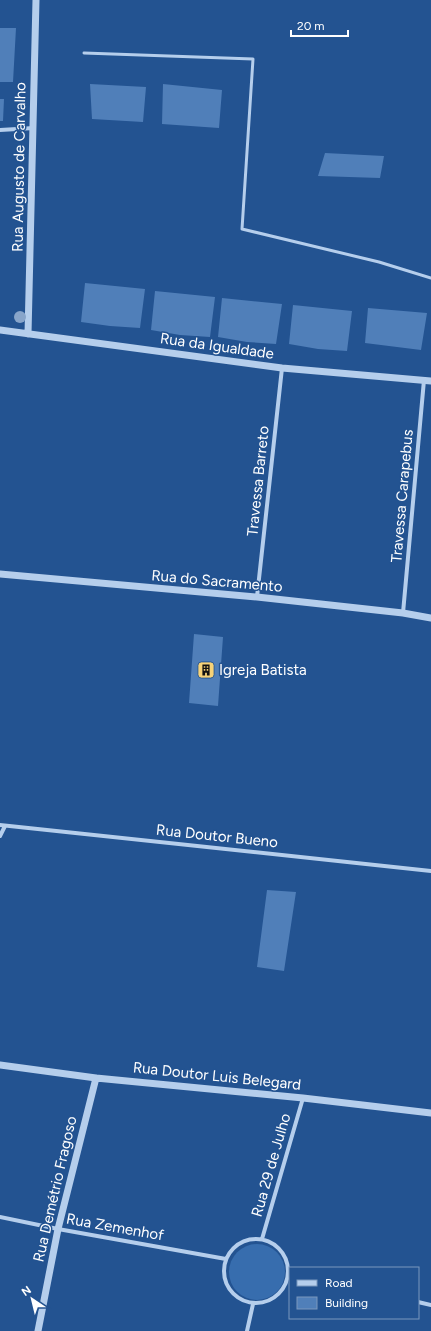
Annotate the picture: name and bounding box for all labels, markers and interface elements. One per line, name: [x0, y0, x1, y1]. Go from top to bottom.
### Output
scale bar: [291, 12, 348, 38]
text: 20 m: [297, 19, 325, 33]
street label: Rua Augusto de Carvalho: [9, 82, 29, 252]
street label: Rua da Igualdade: [159, 329, 275, 363]
street label: Travessa Barreto: [243, 425, 273, 537]
street label: Travessa Carapebus: [387, 429, 417, 563]
street label: Rua do Sacramento: [151, 566, 284, 596]
building icon: Igreja Batista: [196, 660, 216, 680]
place label: Igreja Batista: [219, 661, 307, 679]
street label: Rua Doutor Bueno: [155, 821, 279, 851]
street label: Rua Doutor Luis Belegard: [132, 1058, 302, 1094]
street label: Rua 29 de Julho: [248, 1111, 294, 1219]
street label: Rua Demétrio Fragoso: [29, 1114, 81, 1264]
street label: Rua Zemenhof: [65, 1210, 166, 1245]
legend: [289, 1267, 419, 1319]
text: Road: [325, 1276, 353, 1290]
north arrow: [12, 1279, 52, 1319]
text: N: [19, 1283, 34, 1299]
text: Building: [325, 1296, 368, 1310]

